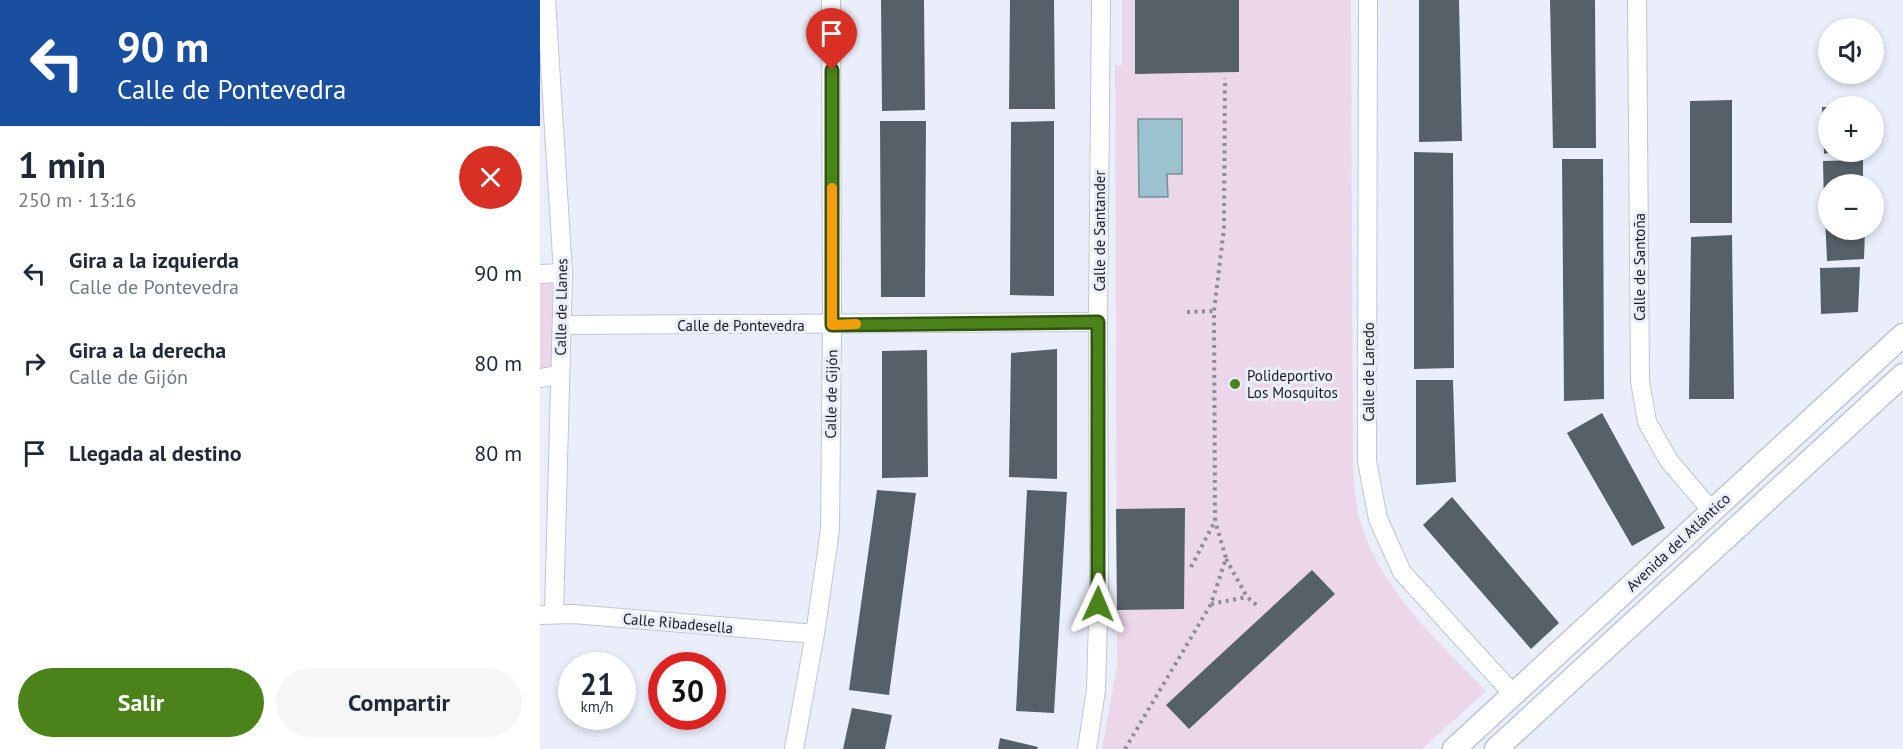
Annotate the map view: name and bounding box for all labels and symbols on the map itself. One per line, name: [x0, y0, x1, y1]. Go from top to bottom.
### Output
pin: [806, 8, 857, 70]
street label: Calle de Santander: [1090, 171, 1109, 291]
street label: Calle de Santoña: [1630, 213, 1649, 321]
street label: Calle de Llanes: [551, 258, 571, 356]
street label: Calle de Pontevedra: [677, 316, 805, 335]
street label: Calle de Laredo: [1359, 322, 1378, 422]
street label: Calle de Gijón: [821, 349, 841, 439]
place label: Polideportivo Los Mosquitos: [1247, 366, 1338, 402]
marker: Polideportivo Los Mosquitos: [1228, 377, 1242, 391]
street label: Avenida del Atlántico: [1622, 489, 1734, 595]
position arrow: [1066, 572, 1130, 636]
street label: Calle Ribadesella: [622, 609, 734, 637]
speed limit sign: 30: [648, 652, 726, 730]

